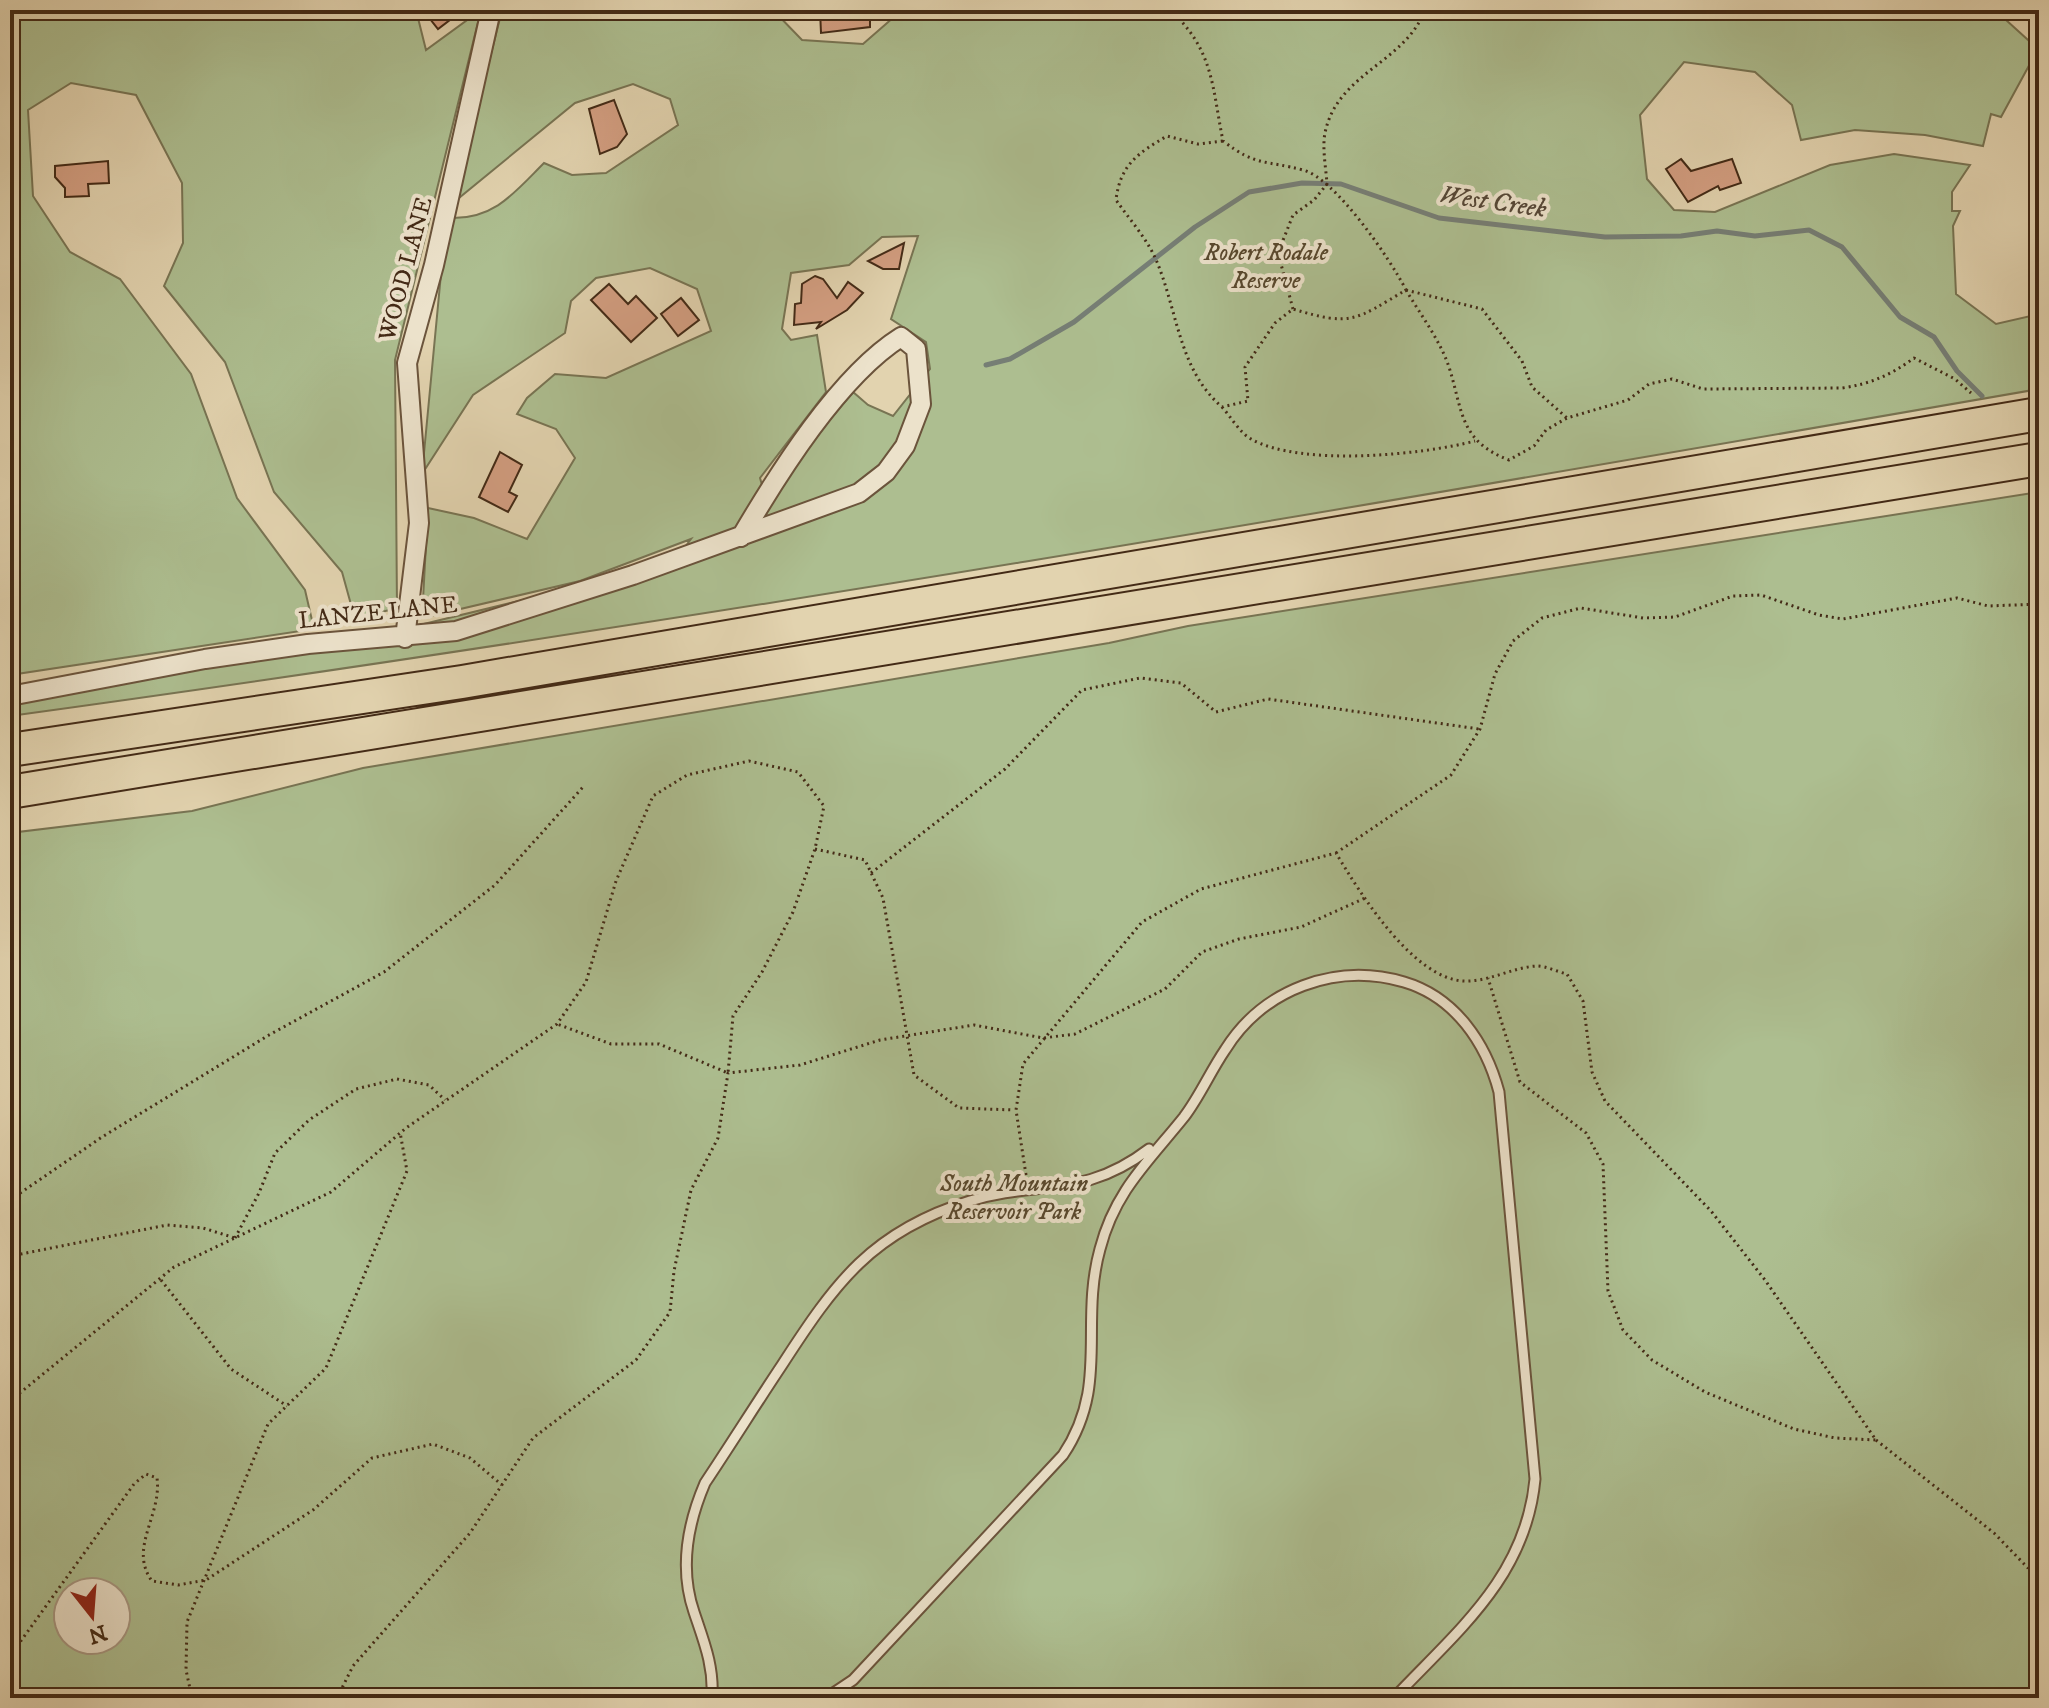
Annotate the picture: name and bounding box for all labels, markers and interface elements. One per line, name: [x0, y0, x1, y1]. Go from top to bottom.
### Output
water label: West Creek: [1437, 178, 1549, 226]
street label: WOOD LANE: [372, 194, 440, 345]
park label: Robert Rodale Reserve: [1203, 238, 1329, 296]
street label: LANZE LANE: [297, 590, 459, 636]
park label: South Mountain Reservoir Park: [939, 1169, 1088, 1227]
north arrow: [52, 1576, 132, 1656]
text: N: [85, 1618, 110, 1649]

